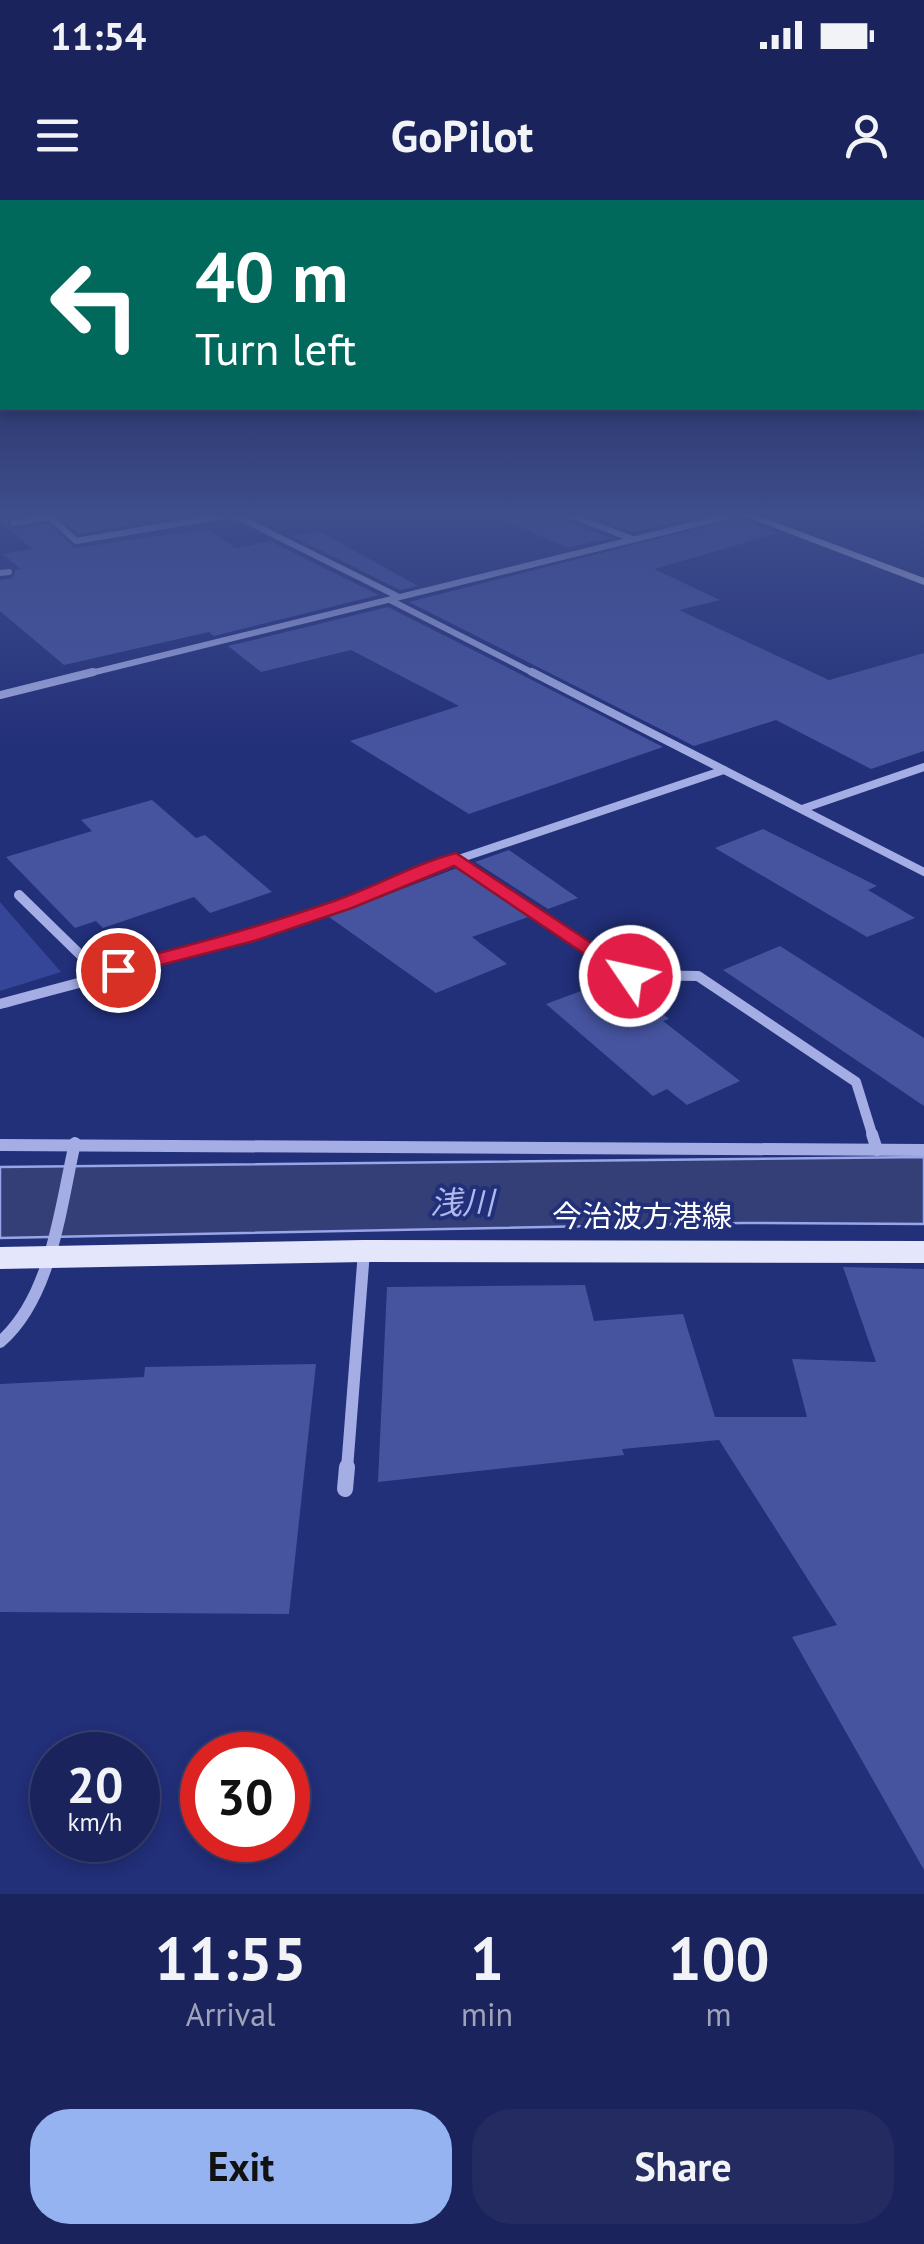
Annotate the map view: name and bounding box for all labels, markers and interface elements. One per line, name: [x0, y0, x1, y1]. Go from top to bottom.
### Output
text: 11:54: [50, 11, 146, 60]
text: GoPilot: [391, 106, 533, 164]
icon: menu: [30, 108, 85, 163]
icon: person: [839, 108, 894, 163]
text: 40 m: [195, 231, 348, 321]
icon: left: [30, 240, 160, 370]
text: Turn left: [195, 319, 356, 377]
position arrow: [578, 924, 682, 1028]
pin: [76, 928, 161, 1013]
icon: arrive: [91, 943, 146, 998]
water label: 浅川: [430, 1181, 497, 1223]
street label: 今治波方港線: [552, 1196, 732, 1235]
speed limit sign: 30: [180, 1732, 310, 1862]
text: 20: [67, 1752, 123, 1817]
text: km/h: [68, 1806, 122, 1838]
text: 11:55: [154, 1919, 307, 1997]
text: 1: [470, 1919, 504, 1997]
text: 100: [668, 1919, 770, 1997]
text: Arrival: [186, 1993, 275, 2035]
text: min: [461, 1993, 513, 2035]
text: m: [706, 1993, 732, 2035]
button: Exit: [30, 2109, 452, 2224]
button: Share: [472, 2109, 894, 2224]

